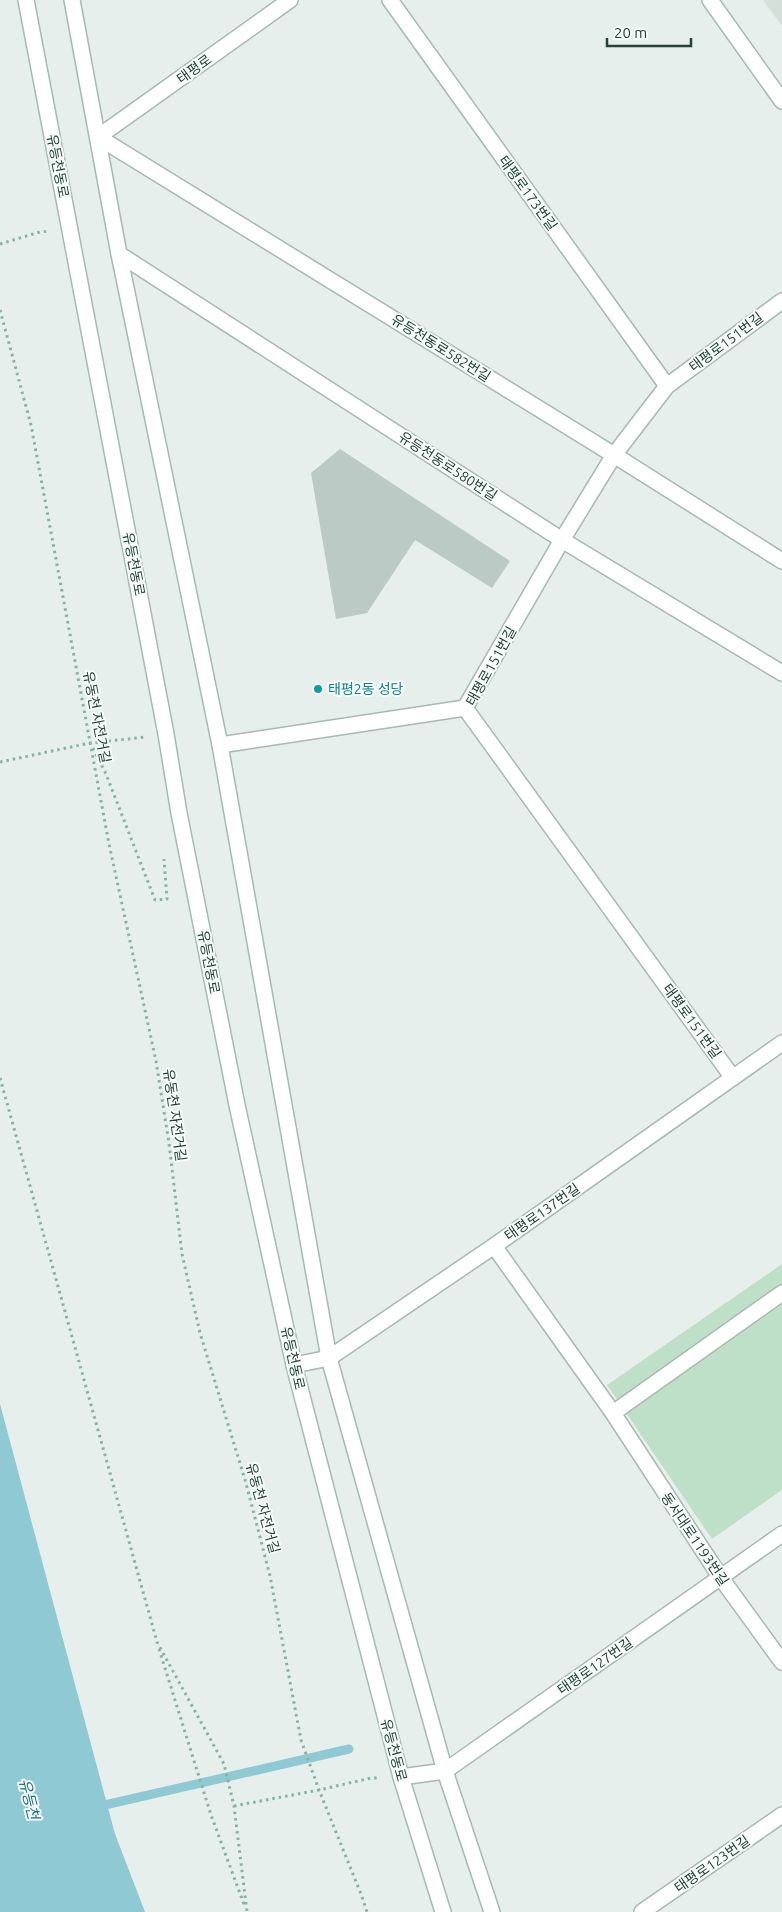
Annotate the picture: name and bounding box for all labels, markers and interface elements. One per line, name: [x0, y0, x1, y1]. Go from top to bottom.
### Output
scale bar: [607, 15, 691, 47]
text: 20 m: [614, 24, 647, 41]
street label: 태평로: [174, 51, 214, 87]
street label: 유등천동로: [44, 133, 72, 199]
street label: 태평로173번길: [496, 153, 560, 233]
street label: 태평로151번길: [686, 309, 766, 375]
street label: 유등천동로582번길: [388, 311, 494, 385]
street label: 유등천동로580번길: [396, 428, 500, 504]
street label: 유등천동로: [120, 531, 148, 597]
street label: 태평로151번길: [463, 624, 519, 708]
street label: 유동천 자전거길: [80, 670, 114, 764]
place label: 태평2동 성당: [328, 681, 404, 697]
marker: 태평2동 성당: [312, 683, 324, 695]
street label: 유등천동로: [195, 929, 223, 995]
street label: 태평로151번길: [660, 981, 724, 1061]
street label: 유동천 자전거길: [161, 1068, 189, 1162]
street label: 태평로137번길: [501, 1180, 583, 1244]
street label: 유등천동로: [278, 1325, 308, 1391]
street label: 유동천 자전거길: [243, 1461, 283, 1555]
street label: 동서대로1193번길: [658, 1489, 732, 1589]
street label: 태평로127번길: [554, 1634, 636, 1698]
street label: 유등천동로: [378, 1717, 410, 1783]
water label: 유등천: [16, 1777, 43, 1823]
street label: 태평로123번길: [671, 1832, 753, 1896]

